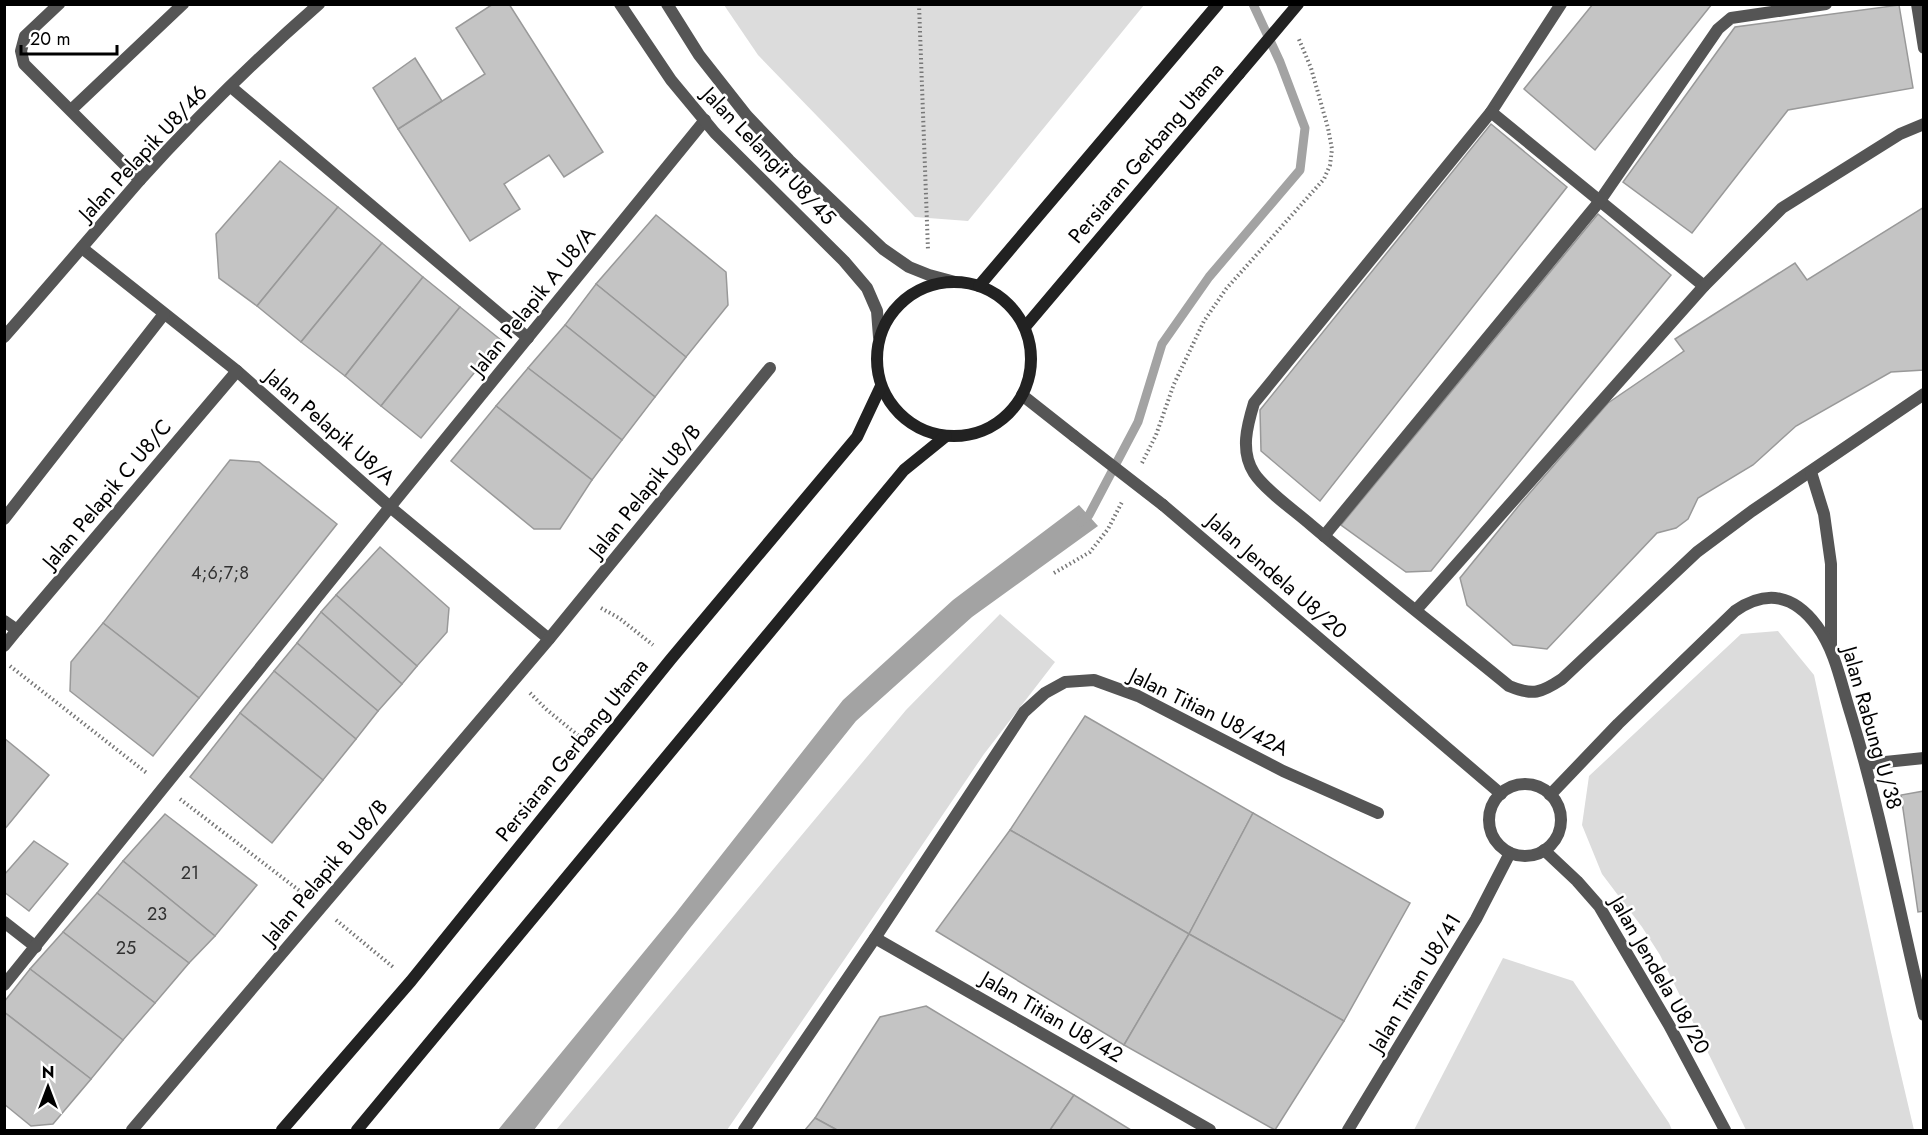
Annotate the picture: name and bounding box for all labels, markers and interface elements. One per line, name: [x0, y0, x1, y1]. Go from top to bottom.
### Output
scale bar: [21, 18, 117, 56]
text: 20 m: [30, 26, 70, 52]
street label: Persiaran Gerbang Utama: [1061, 56, 1231, 250]
street label: Jalan Pelapik U8/46: [70, 78, 214, 230]
street label: Jalan Lelangit U8/45: [693, 78, 843, 232]
street label: Jalan Pelapik A U8/A: [462, 220, 603, 384]
street label: Jalan Pelapik U8/A: [256, 360, 402, 492]
street label: Jalan Pelapik C U8/C: [34, 413, 179, 578]
street label: Jalan Pelapik U8/B: [580, 418, 708, 566]
street label: Jalan Jendela U8/20: [1198, 504, 1354, 646]
house number: 4;6;7;8: [191, 560, 249, 586]
street label: Jalan Rabung U/38: [1834, 640, 1910, 813]
street label: Persiaran Gerbang Utama: [489, 652, 655, 848]
street label: Jalan Titian U8/42A: [1122, 659, 1294, 764]
street label: Jalan Pelapik B U8/B: [253, 793, 395, 954]
house number: 21: [181, 860, 199, 886]
street label: Jalan Jendela U8/20: [1601, 888, 1717, 1060]
house number: 23: [147, 901, 167, 927]
street label: Jalan Titian U8/41: [1360, 908, 1468, 1061]
house number: 25: [116, 935, 136, 961]
street label: Jalan Titian U8/42: [973, 963, 1129, 1070]
north arrow: [18, 1057, 78, 1117]
text: N: [42, 1061, 54, 1084]

